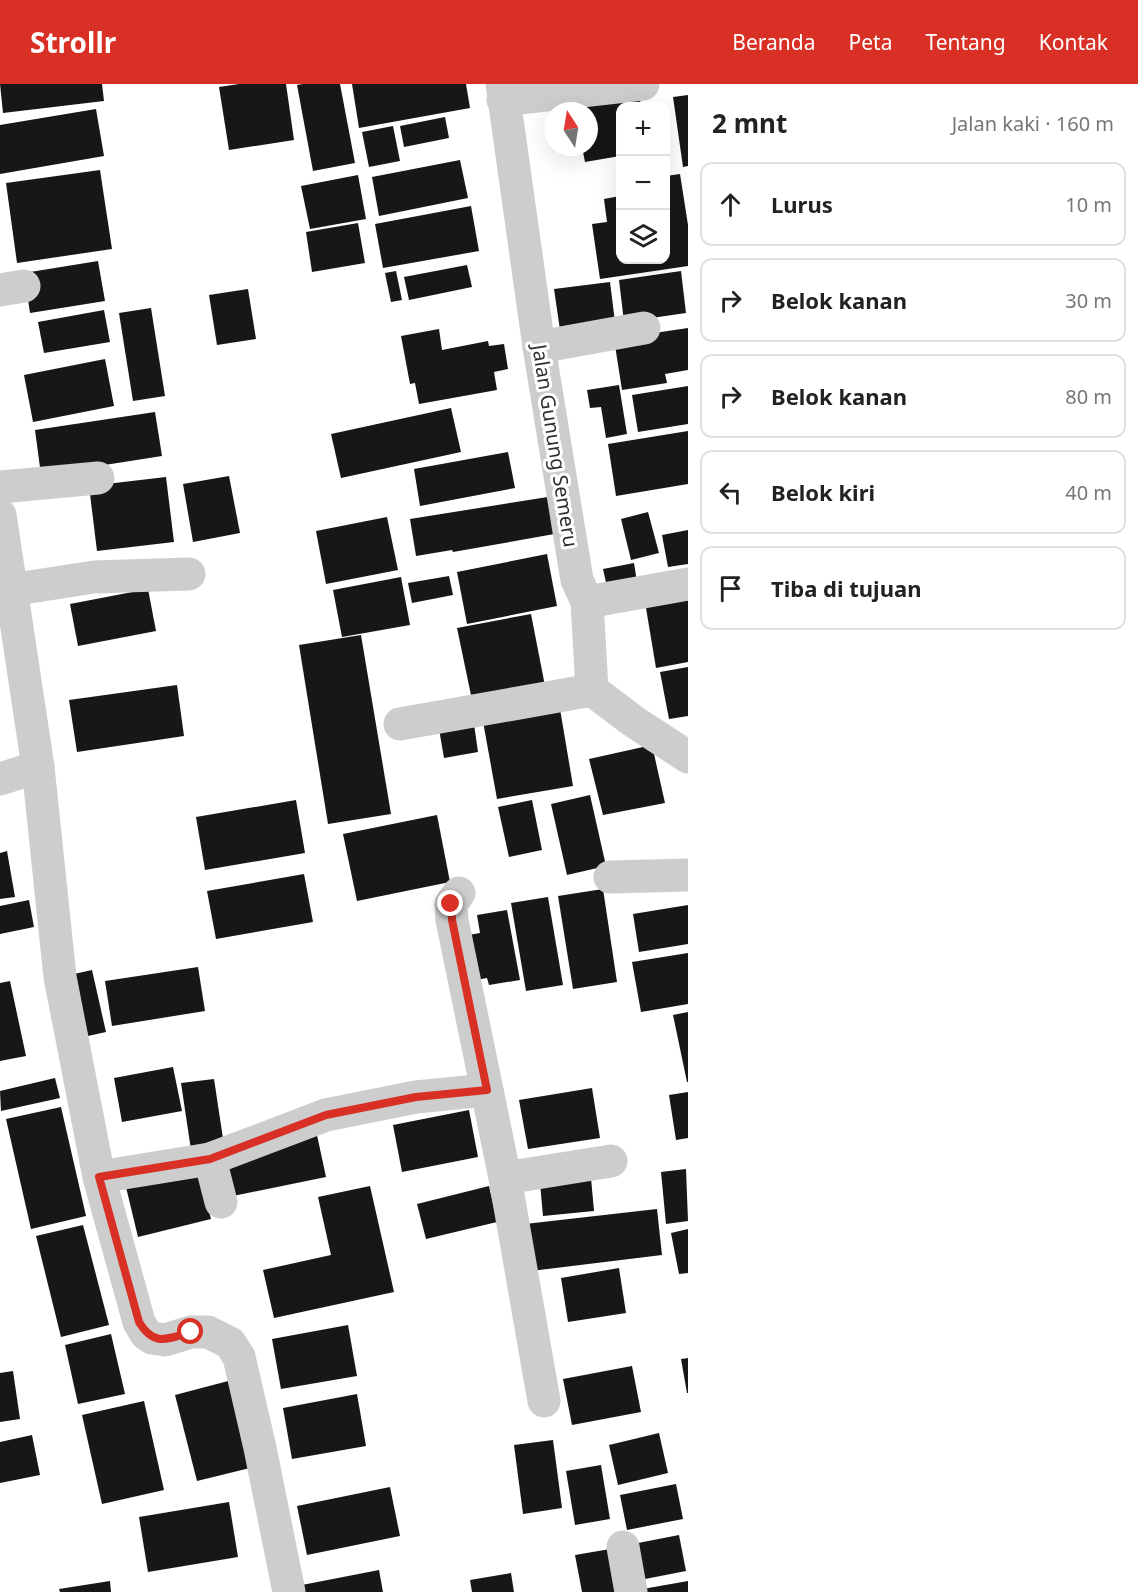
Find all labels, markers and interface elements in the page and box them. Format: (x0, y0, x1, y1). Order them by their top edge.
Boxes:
text: Strollr (30, 23, 116, 61)
text: Beranda (732, 28, 816, 56)
text: Peta (849, 28, 892, 56)
text: Tentang (925, 28, 1006, 56)
text: Kontak (1039, 28, 1108, 56)
north arrow (544, 102, 598, 156)
map controls (616, 102, 670, 264)
button: + (616, 102, 670, 156)
text: 2 mnt (712, 105, 787, 141)
text: Jalan kaki · 160 m (952, 110, 1114, 137)
button: − (616, 156, 670, 210)
icon: ahead (714, 188, 747, 221)
text: Lurus (771, 189, 833, 219)
text: 10 m (1065, 191, 1112, 218)
button: layers (616, 210, 670, 264)
icon: right (714, 284, 747, 317)
text: Belok kanan (771, 285, 907, 315)
text: 30 m (1065, 287, 1112, 314)
street label: Jalan Gunung Semeru (526, 341, 585, 549)
icon: right (714, 380, 747, 413)
text: Belok kanan (771, 381, 907, 411)
text: 80 m (1065, 383, 1112, 410)
icon: left (714, 476, 747, 509)
text: Belok kiri (771, 477, 875, 507)
text: 40 m (1065, 479, 1112, 506)
icon: arrive (714, 572, 747, 605)
text: Tiba di tujuan (771, 573, 921, 603)
route end (437, 890, 463, 916)
route start (177, 1318, 203, 1344)

